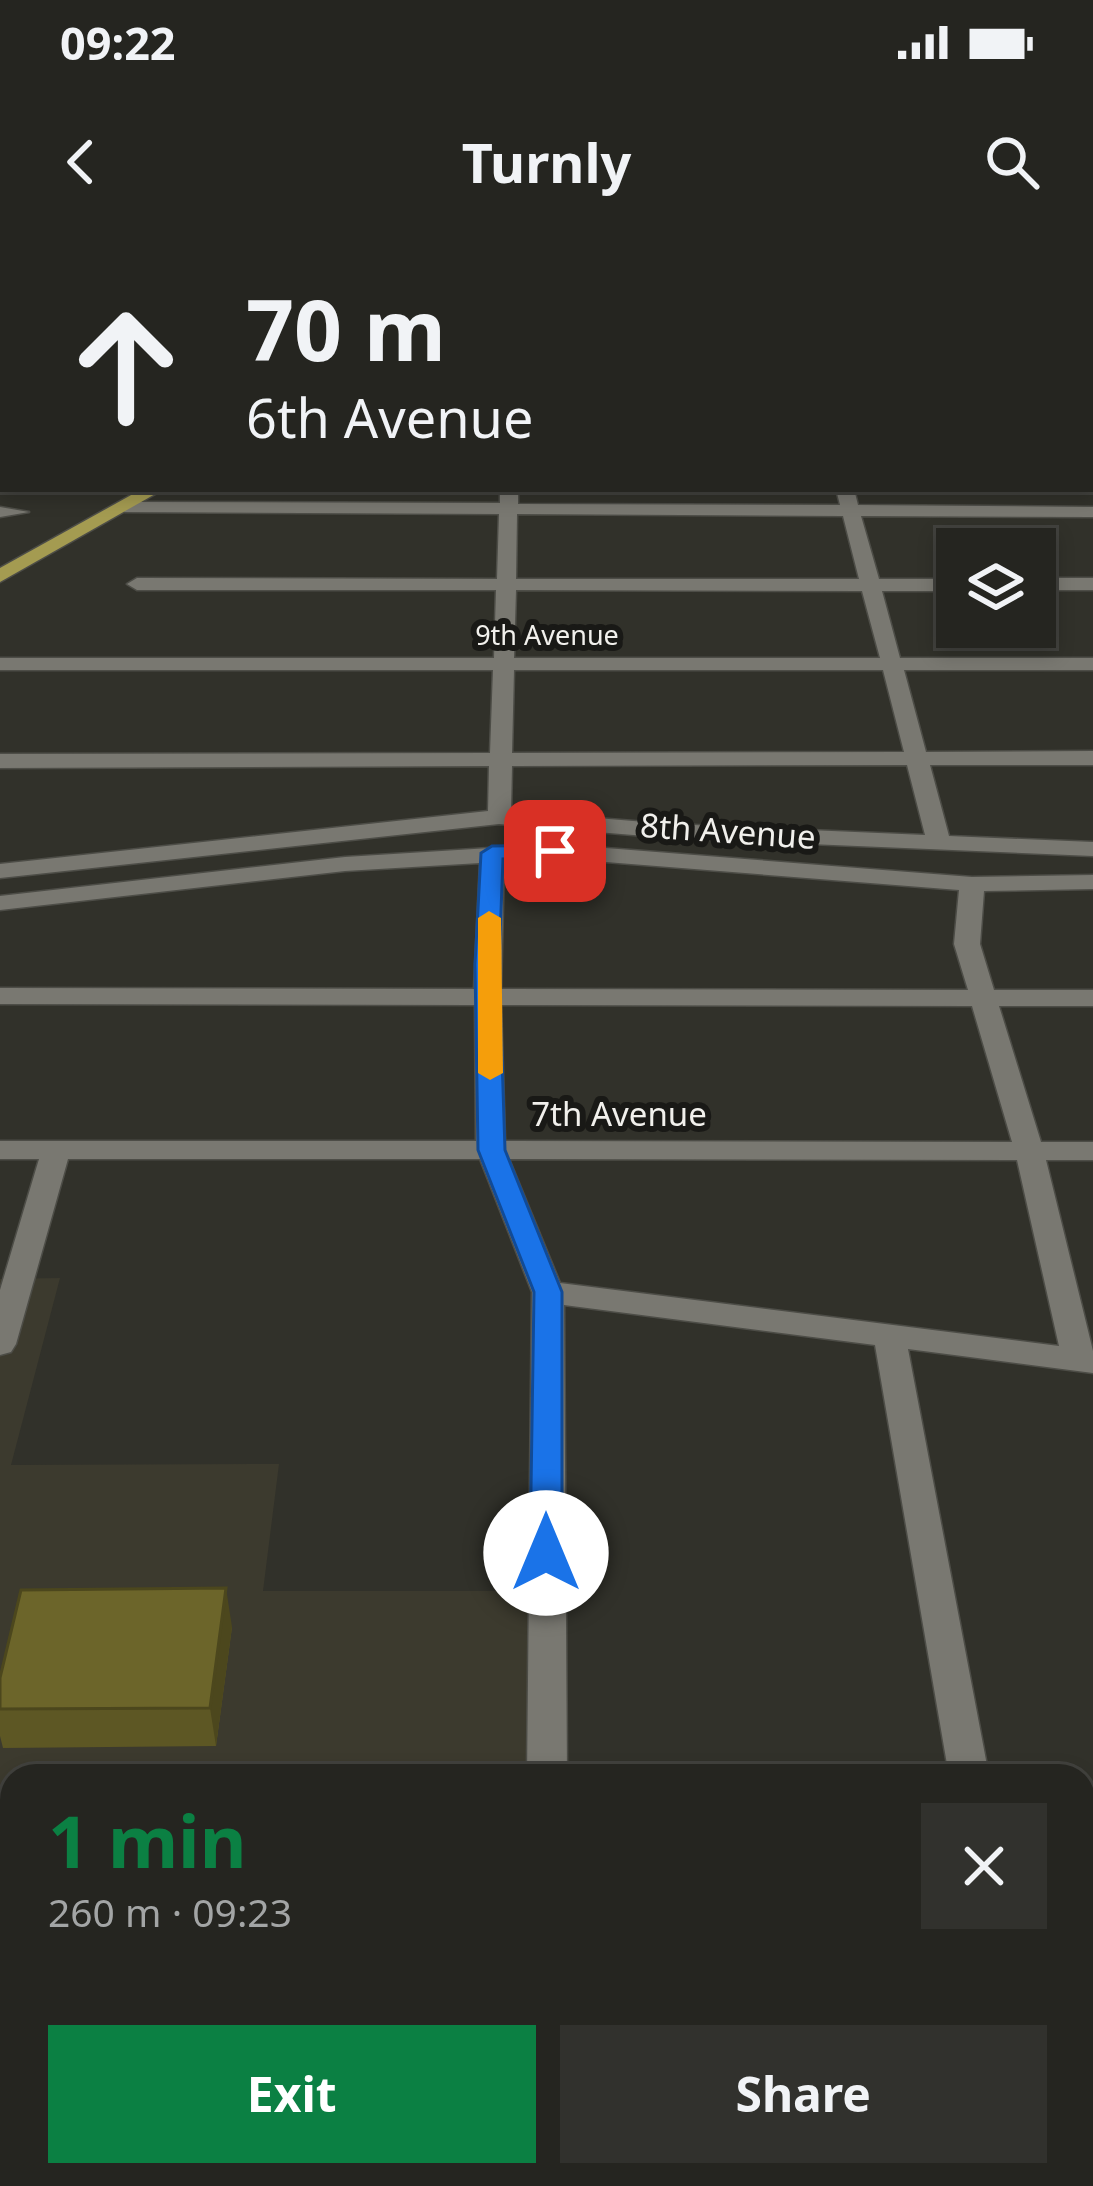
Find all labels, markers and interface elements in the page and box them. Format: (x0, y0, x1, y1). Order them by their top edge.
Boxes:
text: 09:22 (60, 12, 176, 73)
text: Turnly (462, 125, 631, 199)
icon: back (48, 129, 114, 195)
icon: search (979, 129, 1045, 195)
text: 70 m (246, 271, 446, 386)
icon: ahead (48, 288, 204, 444)
text: 6th Avenue (246, 380, 533, 454)
map controls (936, 528, 1056, 648)
button: layers (936, 528, 1056, 648)
street label: 9th Avenue (475, 616, 619, 653)
pin (504, 800, 606, 902)
street label: 8th Avenue (639, 802, 817, 859)
icon: arrive (522, 818, 588, 884)
street label: 7th Avenue (531, 1091, 707, 1136)
position arrow (483, 1490, 609, 1616)
text: 1 min (48, 1791, 246, 1889)
button: close (921, 1803, 1047, 1929)
text: 260 m · 09:23 (48, 1885, 292, 1938)
button: Exit (48, 2025, 536, 2163)
button: Share (560, 2025, 1047, 2163)

